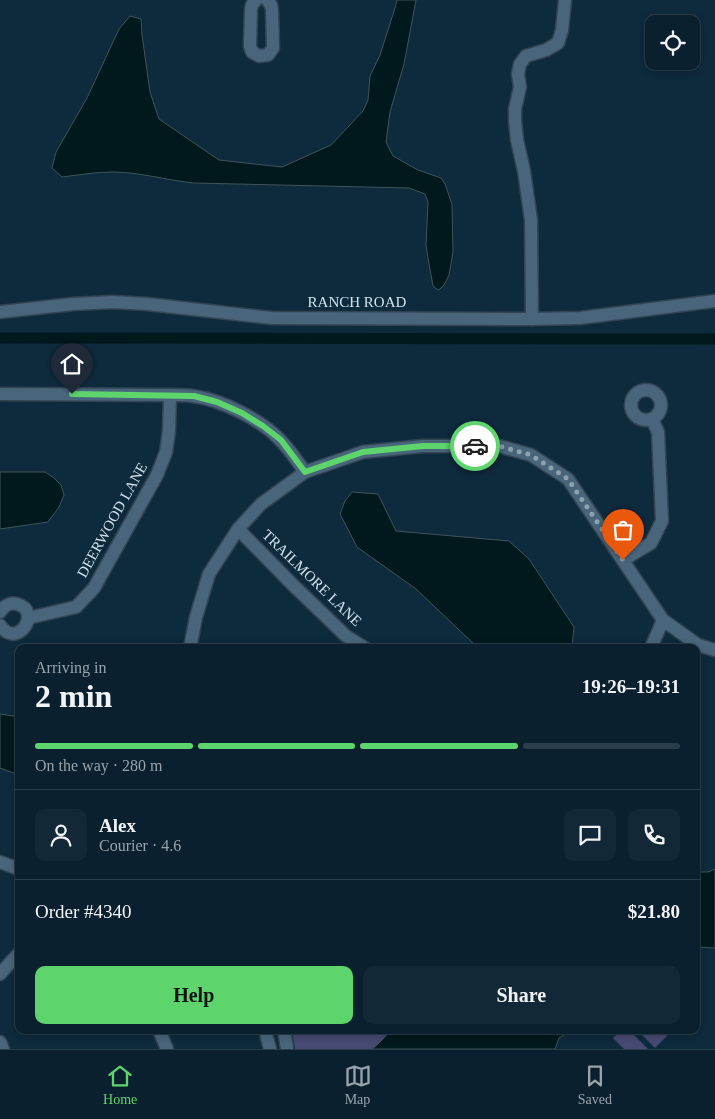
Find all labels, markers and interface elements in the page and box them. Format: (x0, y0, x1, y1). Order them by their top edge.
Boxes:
map controls (645, 15, 700, 70)
button: locate (645, 15, 700, 70)
street label: RANCH ROAD (308, 294, 407, 310)
pin (51, 343, 93, 394)
icon: home (58, 350, 86, 378)
courier (450, 421, 500, 471)
icon: car (461, 432, 489, 460)
street label: DEERWOOD LANE (74, 460, 150, 580)
pin (602, 509, 644, 560)
icon: bag (609, 516, 637, 544)
street label: TRAILMORE LANE (259, 527, 365, 629)
text: Arriving in (35, 659, 107, 676)
text: 19:26–19:31 (582, 676, 680, 697)
text: 2 min (35, 678, 112, 714)
text: On the way · 280 m (35, 757, 163, 774)
button: person (35, 809, 87, 861)
button: chat (564, 809, 616, 861)
button: phone (628, 809, 680, 861)
text: Alex (99, 815, 136, 836)
text: Courier · 4.6 (99, 837, 181, 854)
text: Order #4340 (35, 901, 132, 922)
text: $21.80 (628, 901, 680, 922)
button: Help (35, 966, 353, 1024)
button: Share (363, 966, 680, 1024)
tab: Home (103, 1062, 137, 1108)
tab: Map (344, 1062, 372, 1108)
tab: Saved (578, 1062, 612, 1108)

